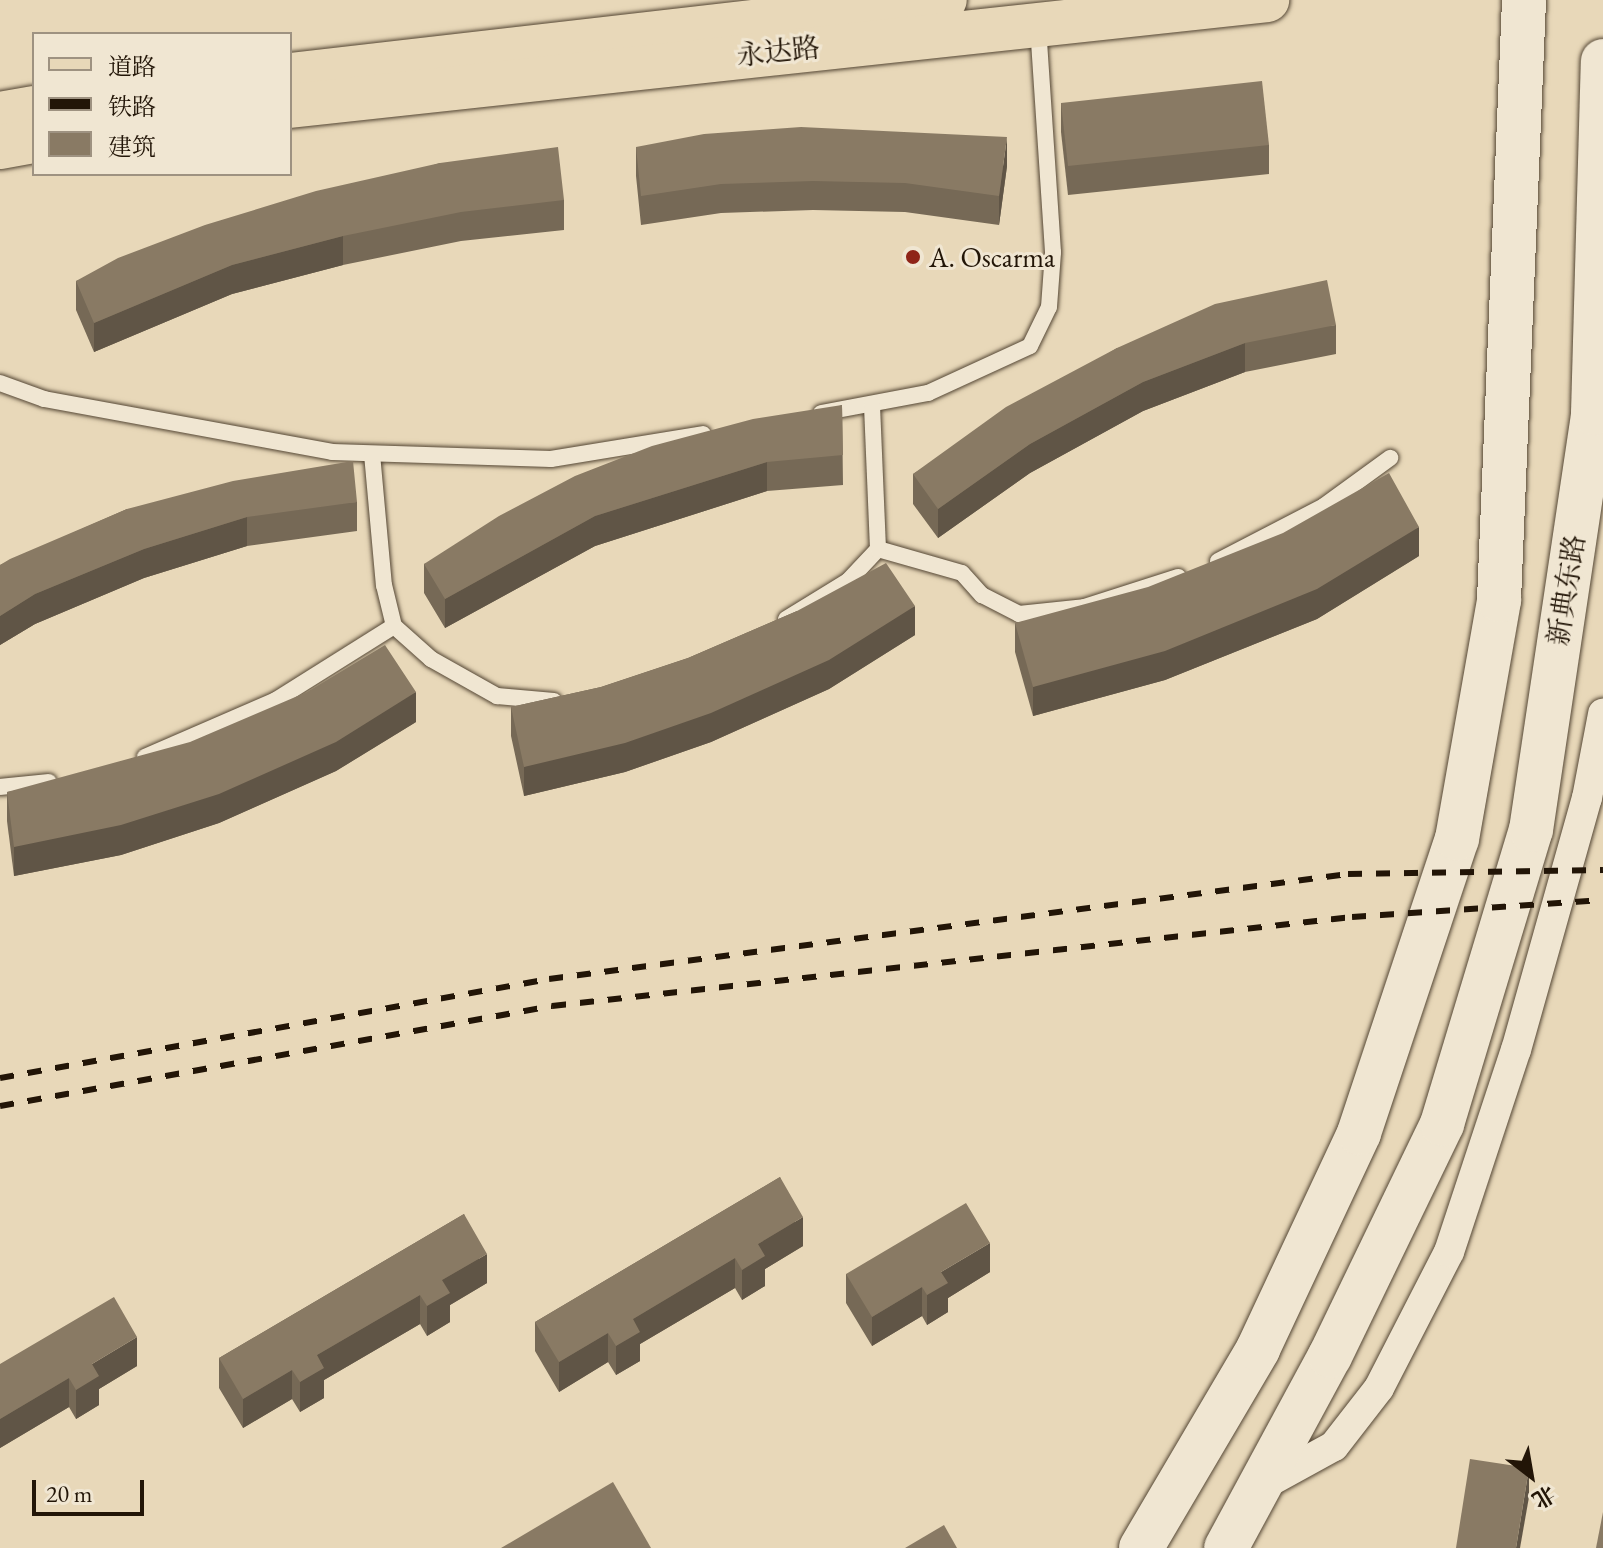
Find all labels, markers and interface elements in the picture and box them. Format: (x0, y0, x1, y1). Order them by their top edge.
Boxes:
street label: 永达路 (734, 30, 822, 72)
legend (32, 32, 292, 176)
text: 道路 (108, 51, 156, 82)
text: 铁路 (108, 91, 156, 122)
text: 建筑 (108, 131, 156, 162)
place label: A. Oscarma (929, 240, 1055, 274)
marker: A. Oscarma (904, 248, 922, 266)
street label: 新典东路 (1541, 532, 1591, 648)
north arrow (1491, 1436, 1571, 1516)
scale bar (36, 1464, 148, 1514)
text: 20 m (46, 1478, 93, 1509)
text: 北 (1527, 1479, 1561, 1515)

